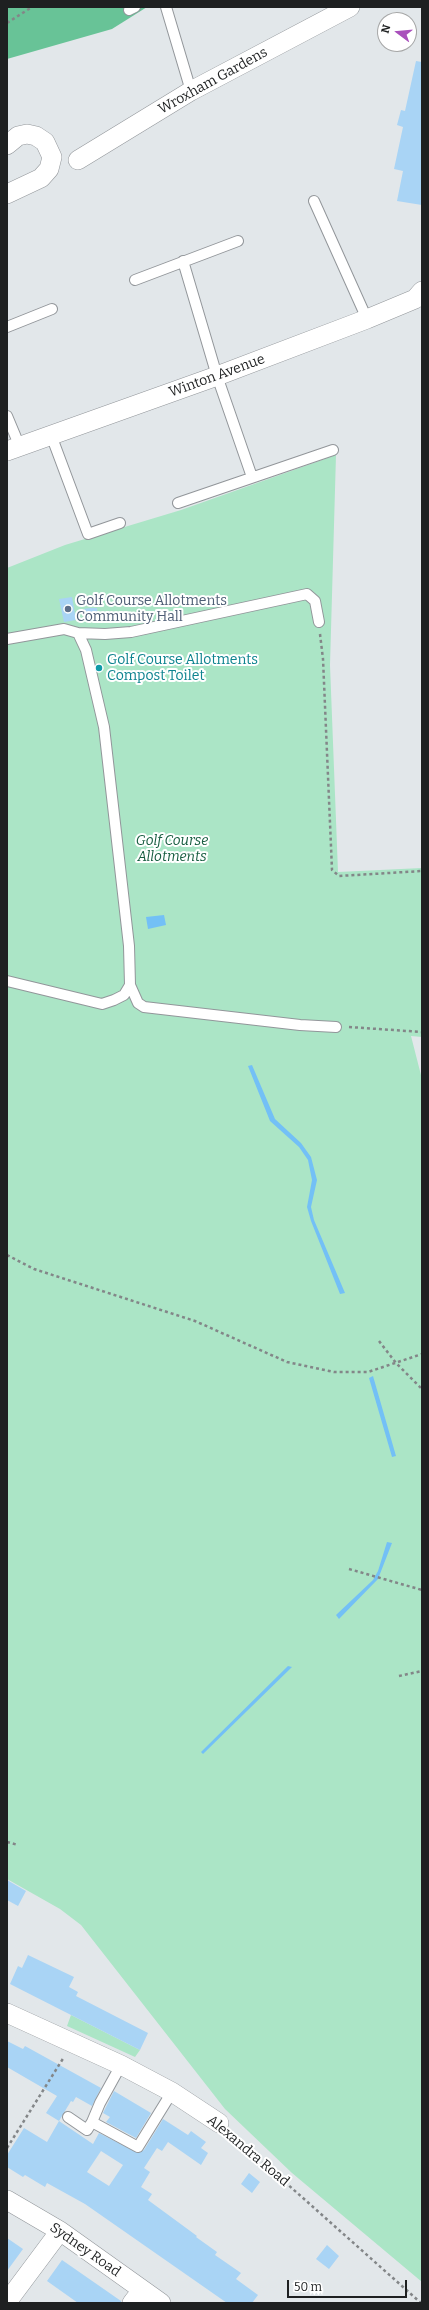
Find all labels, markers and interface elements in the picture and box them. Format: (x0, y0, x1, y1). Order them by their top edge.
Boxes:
north arrow (377, 12, 417, 52)
text: N (379, 23, 393, 35)
street label: Wroxham Gardens (155, 44, 271, 118)
street label: Winton Avenue (167, 351, 267, 401)
place label: Golf Course Allotments Community Hall (76, 593, 227, 626)
marker: Golf Course Allotments Community Hall (63, 604, 73, 614)
place label: Golf Course Allotments Compost Toilet (107, 652, 258, 684)
marker: Golf Course Allotments Compost Toilet (94, 663, 104, 673)
park label: Golf Course Allotments (136, 833, 208, 866)
street label: Alexandra Road (203, 2112, 293, 2190)
street label: Sydney Road (46, 2219, 124, 2281)
scale bar (289, 2272, 409, 2298)
text: 50 m (294, 2280, 322, 2294)

